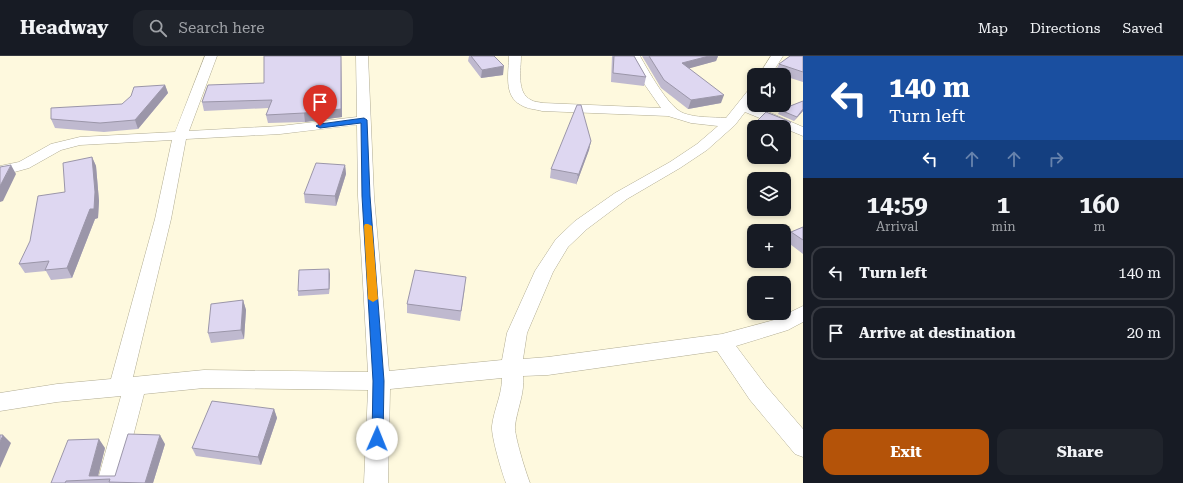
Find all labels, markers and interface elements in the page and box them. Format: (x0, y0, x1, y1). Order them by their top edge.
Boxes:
search box (133, 10, 413, 46)
text: Headway (20, 16, 109, 39)
icon: search (147, 17, 169, 39)
text: Search here (179, 19, 264, 37)
text: Map (978, 20, 1008, 36)
text: Directions (1030, 20, 1100, 36)
text: Saved (1122, 20, 1163, 36)
map controls (747, 68, 791, 320)
button: sound (747, 68, 791, 112)
text: 140 m (889, 71, 970, 104)
icon: left (823, 72, 875, 124)
pin (303, 85, 337, 126)
icon: arrive (309, 91, 331, 113)
text: Turn left (889, 105, 965, 126)
button: search (747, 120, 791, 164)
icon: left (919, 148, 941, 170)
icon: ahead (961, 148, 983, 170)
icon: ahead (1003, 148, 1025, 170)
icon: right (1045, 148, 1067, 170)
button: layers (747, 172, 791, 216)
text: 14:59 (867, 191, 928, 219)
text: 1 (997, 191, 1010, 219)
text: 160 (1079, 191, 1120, 219)
text: Arrival (876, 219, 918, 234)
text: min (991, 219, 1016, 234)
text: m (1093, 219, 1105, 234)
button: + (747, 224, 791, 268)
icon: left (825, 262, 847, 284)
text: Turn left (859, 264, 927, 282)
text: 140 m (1118, 264, 1161, 282)
button: − (747, 276, 791, 320)
icon: arrive (825, 322, 847, 344)
text: Arrive at destination (859, 324, 1015, 342)
text: 20 m (1127, 324, 1161, 342)
position arrow (356, 418, 398, 460)
button: Exit (823, 429, 989, 475)
button: Share (997, 429, 1163, 475)

